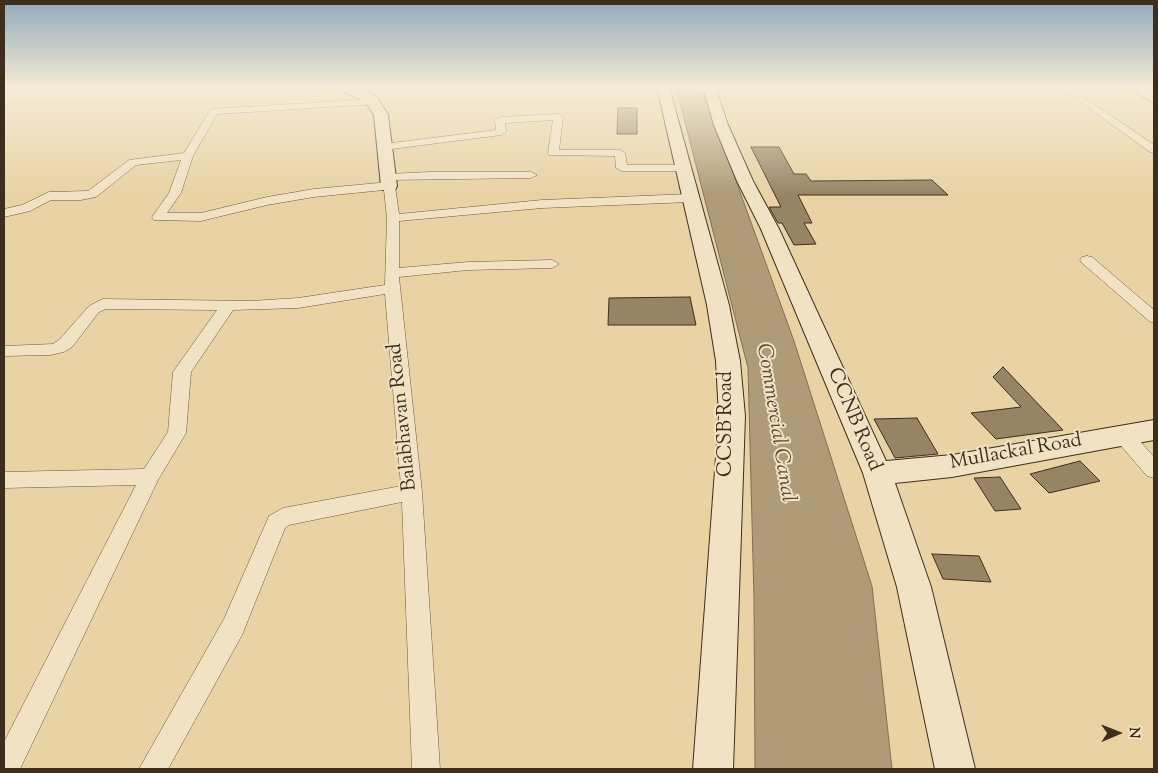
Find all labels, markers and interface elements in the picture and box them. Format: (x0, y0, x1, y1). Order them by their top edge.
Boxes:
street label: Balabhavan Road (384, 342, 424, 492)
water label: Commercial Canal (749, 342, 799, 504)
street label: CCNB Road (820, 365, 886, 475)
street label: CCSB Road (716, 371, 740, 477)
street label: Mullackal Road (948, 430, 1084, 476)
north arrow (1093, 708, 1143, 758)
text: N (1123, 727, 1143, 739)

